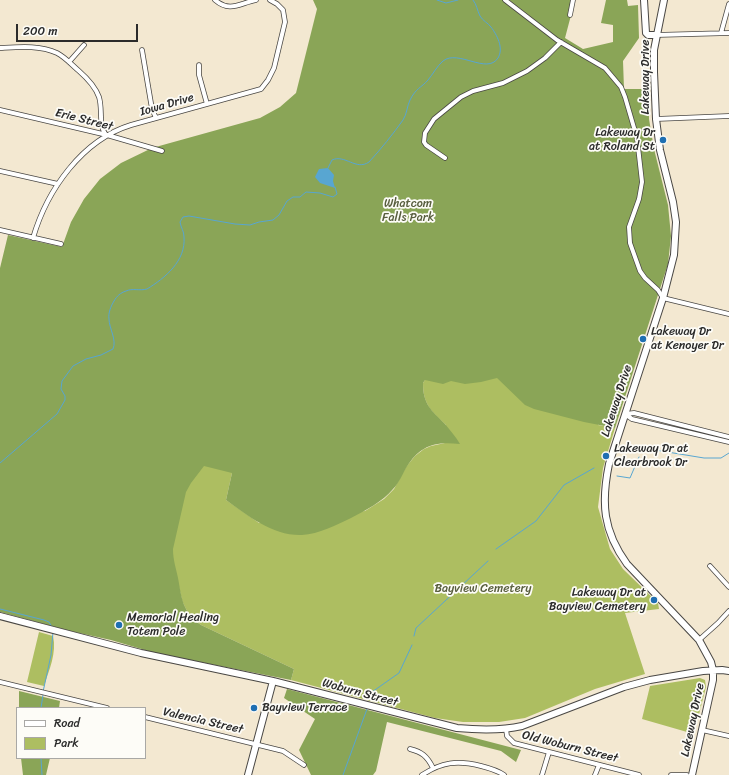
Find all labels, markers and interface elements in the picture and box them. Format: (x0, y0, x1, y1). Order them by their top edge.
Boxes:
scale bar (18, 16, 140, 42)
text: 200 m (23, 20, 57, 42)
street label: Lakeway Drive (639, 40, 653, 114)
street label: Iowa Drive (138, 90, 196, 120)
street label: Erie Street (54, 106, 114, 134)
place label: Lakeway Dr at Roland St (589, 126, 655, 154)
marker: Lakeway Dr at Roland St (658, 135, 668, 145)
park label: Whatcom Falls Park (382, 197, 434, 225)
place label: Lakeway Dr at Kenoyer Dr (651, 325, 724, 353)
marker: Lakeway Dr at Kenoyer Dr (638, 334, 648, 344)
street label: Lakeway Drive (599, 363, 635, 439)
place label: Lakeway Dr at Clearbrook Dr (614, 442, 688, 470)
marker: Lakeway Dr at Clearbrook Dr (601, 451, 611, 461)
park label: Bayview Cemetery (434, 582, 532, 596)
place label: Lakeway Dr at Bayview Cemetery (549, 586, 646, 614)
marker: Lakeway Dr at Bayview Cemetery (649, 595, 659, 605)
place label: Memorial Healing Totem Pole (127, 611, 219, 639)
marker: Memorial Healing Totem Pole (114, 620, 124, 630)
street label: Woburn Street (321, 676, 399, 710)
street label: Lakeway Drive (678, 682, 708, 758)
place label: Bayview Terrace (262, 701, 347, 715)
marker: Bayview Terrace (249, 703, 259, 713)
street label: Valencia Street (162, 705, 244, 737)
legend (16, 707, 146, 759)
text: Road (54, 712, 80, 734)
street label: Old Woburn Street (521, 728, 619, 766)
text: Park (54, 732, 79, 754)

